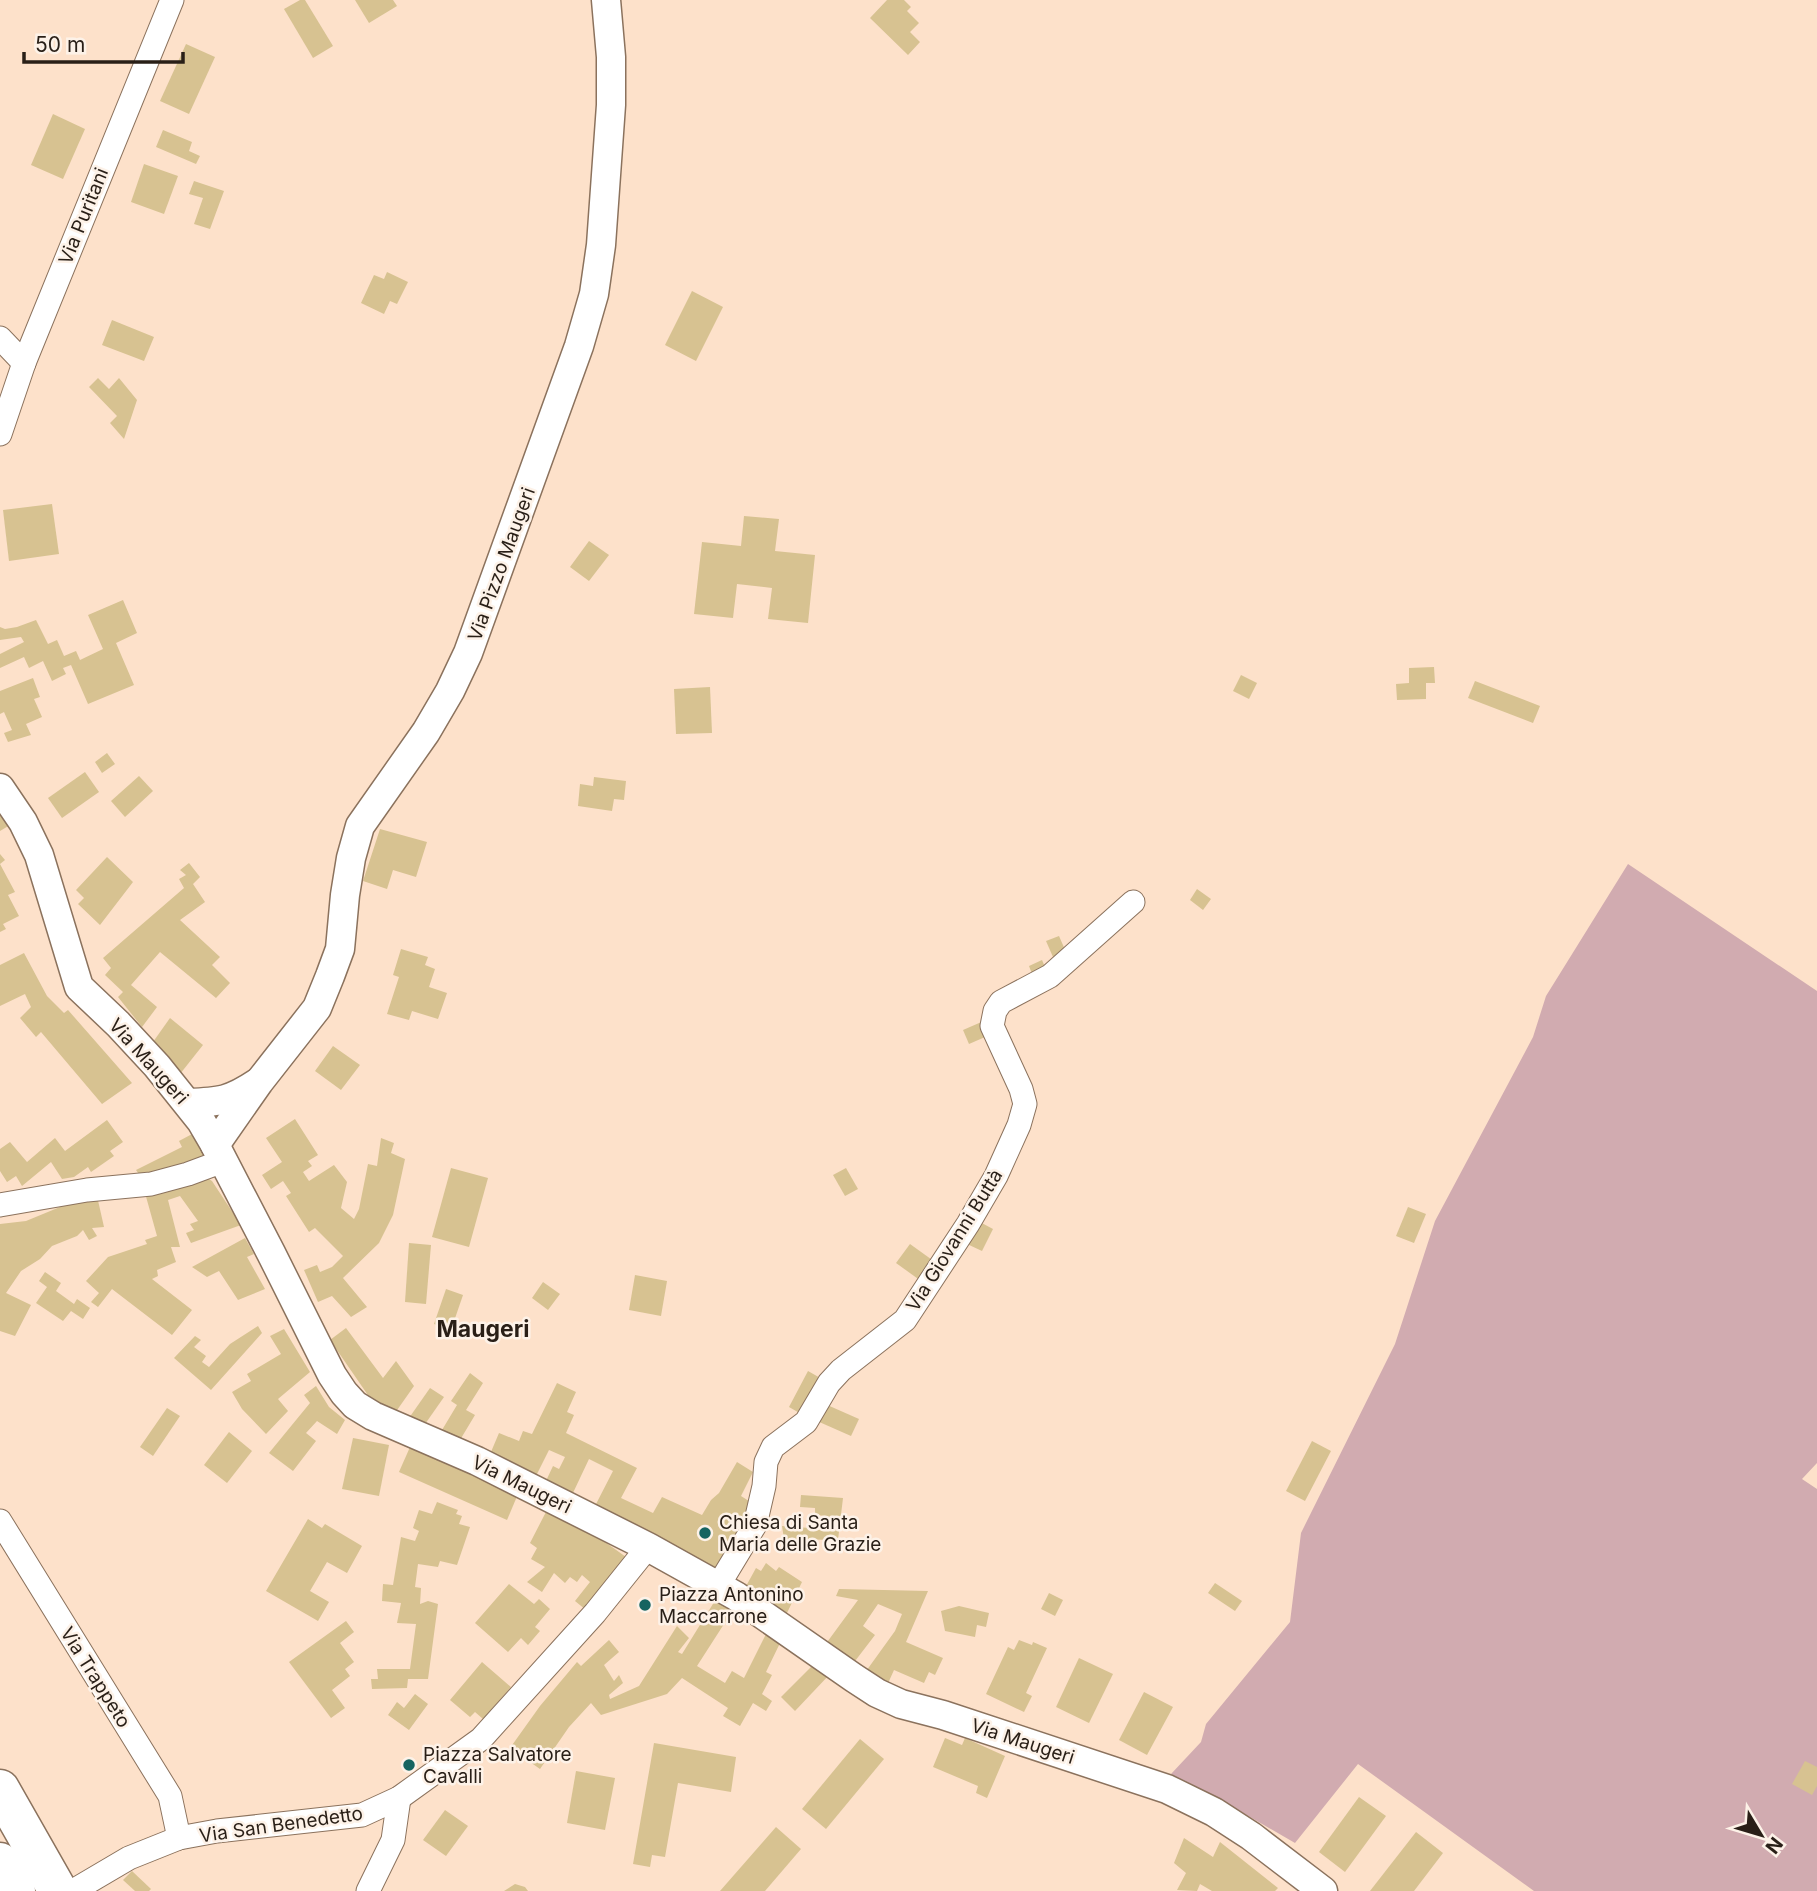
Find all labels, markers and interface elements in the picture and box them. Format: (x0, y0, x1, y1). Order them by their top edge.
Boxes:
scale bar (24, 21, 184, 65)
text: 50 m (35, 32, 85, 57)
street label: Via Puritani (54, 165, 113, 268)
street label: Via Pizzo Maugeri (463, 484, 540, 644)
street label: Via Maugeri (104, 1014, 193, 1109)
street label: Via Giovanni Buttà (901, 1165, 1008, 1316)
district label: Maugeri (436, 1315, 530, 1343)
street label: Via Maugeri (468, 1451, 575, 1518)
place label: Chiesa di Santa Maria delle Grazie (719, 1511, 881, 1556)
marker: Chiesa di Santa Maria delle Grazie (697, 1525, 713, 1541)
place label: Piazza Antonino Maccarrone (659, 1583, 804, 1628)
marker: Piazza Antonino Maccarrone (637, 1597, 653, 1613)
street label: Via Trappeto (55, 1623, 136, 1732)
street label: Via Maugeri (968, 1714, 1078, 1769)
place label: Piazza Salvatore Cavalli (423, 1743, 572, 1788)
marker: Piazza Salvatore Cavalli (401, 1757, 417, 1773)
north arrow (1726, 1800, 1796, 1870)
street label: Via San Benedetto (198, 1802, 364, 1847)
text: N (1760, 1832, 1788, 1858)

